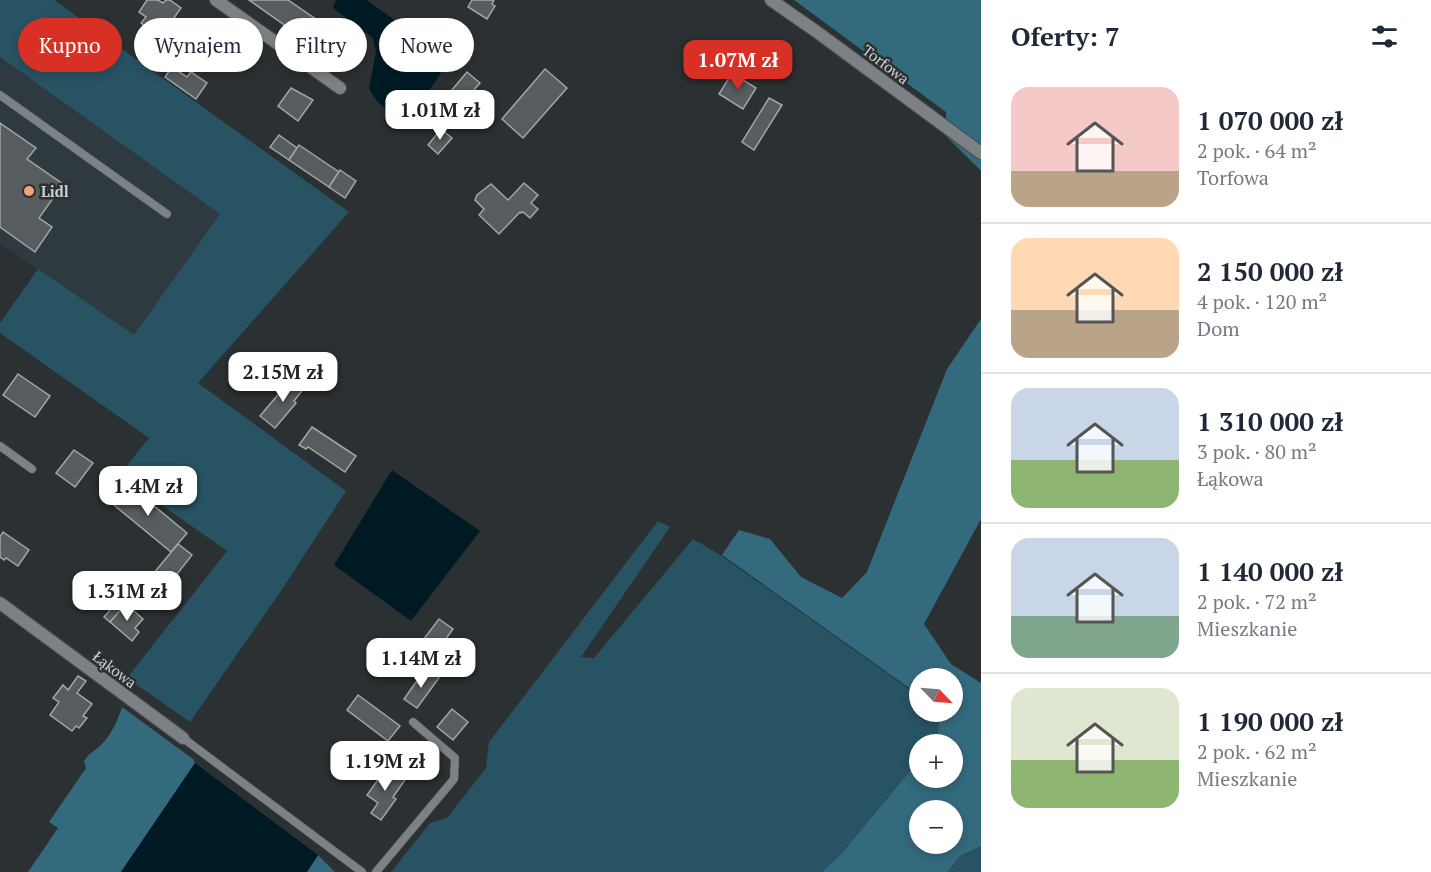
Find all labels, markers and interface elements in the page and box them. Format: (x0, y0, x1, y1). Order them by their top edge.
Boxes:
chip: Kupno (18, 18, 122, 72)
chip: Wynajem (134, 18, 263, 72)
chip: Filtry (275, 18, 367, 72)
chip: Nowe (379, 18, 474, 72)
text: Oferty: 7 (1011, 19, 1120, 53)
icon: filters (1368, 20, 1401, 53)
pin: 1.07M zł (676, 40, 800, 91)
street label: Torfowa (858, 40, 914, 88)
text: 1.07M zł (697, 46, 779, 73)
pin: 1.01M zł (378, 90, 502, 141)
text: 1.01M zł (399, 96, 481, 123)
text: 1 070 000 zł (1197, 103, 1343, 137)
icon: home (1059, 111, 1131, 183)
text: 2 pok. · 64 m² (1197, 137, 1317, 164)
text: Torfowa (1197, 164, 1269, 191)
place label: Lidl (41, 181, 69, 201)
marker: Lidl (22, 184, 36, 198)
text: 2 150 000 zł (1197, 254, 1343, 288)
icon: home (1059, 262, 1131, 334)
text: 4 pok. · 120 m² (1197, 288, 1327, 315)
text: Dom (1197, 315, 1239, 342)
pin: 2.15M zł (221, 352, 345, 403)
text: 2.15M zł (242, 358, 324, 385)
text: 1 310 000 zł (1197, 404, 1343, 438)
icon: home (1059, 412, 1131, 484)
text: 3 pok. · 80 m² (1197, 438, 1317, 465)
text: Łąkowa (1197, 465, 1264, 492)
pin: 1.4M zł (93, 466, 203, 517)
text: 1.4M zł (113, 472, 183, 499)
text: 1 140 000 zł (1197, 554, 1343, 588)
icon: home (1059, 562, 1131, 634)
pin: 1.31M zł (65, 571, 189, 622)
text: 1.31M zł (86, 577, 168, 604)
text: 2 pok. · 72 m² (1197, 588, 1317, 615)
text: Mieszkanie (1197, 615, 1297, 642)
pin: 1.14M zł (359, 638, 483, 689)
text: 1.14M zł (380, 644, 462, 671)
street label: Łąkowa (89, 646, 141, 692)
north arrow (909, 668, 963, 722)
map controls (909, 668, 963, 854)
text: 1 190 000 zł (1197, 704, 1343, 738)
icon: home (1059, 712, 1131, 784)
button: + (909, 734, 963, 788)
text: 2 pok. · 62 m² (1197, 738, 1317, 765)
pin: 1.19M zł (323, 741, 447, 792)
text: 1.19M zł (344, 747, 426, 774)
text: Mieszkanie (1197, 765, 1297, 792)
button: − (909, 800, 963, 854)

